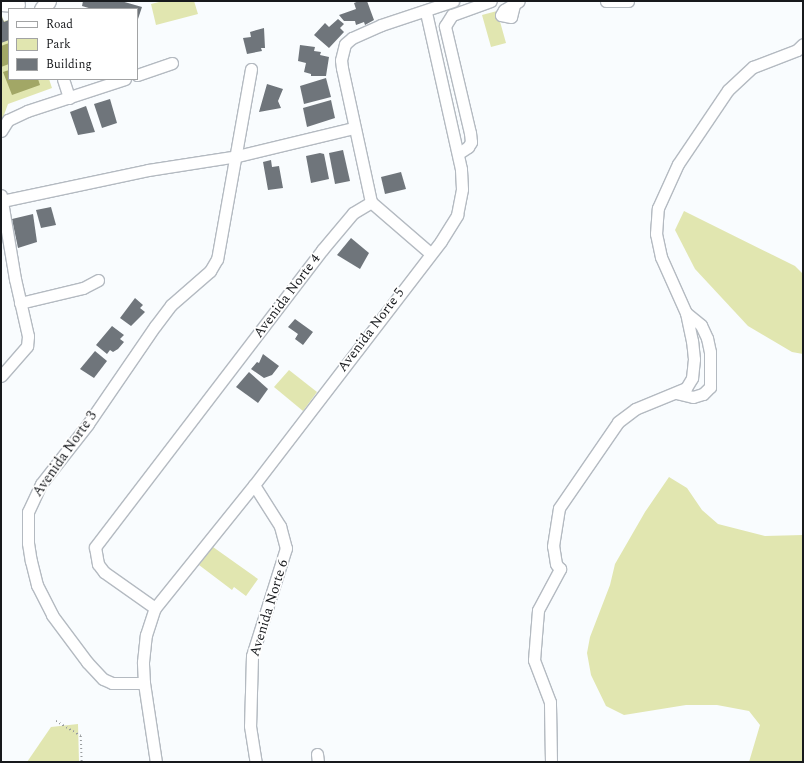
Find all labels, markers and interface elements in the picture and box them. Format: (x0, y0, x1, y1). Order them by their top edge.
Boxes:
legend (8, 8, 138, 80)
text: Road (46, 15, 73, 34)
text: Park (46, 35, 71, 54)
text: Building (46, 55, 92, 74)
street label: Avenida Norte 4 (250, 251, 324, 341)
street label: Avenida Norte 5 (334, 285, 408, 375)
street label: Avenida Norte 3 (29, 408, 101, 500)
street label: Avenida Norte 6 (246, 557, 292, 659)

